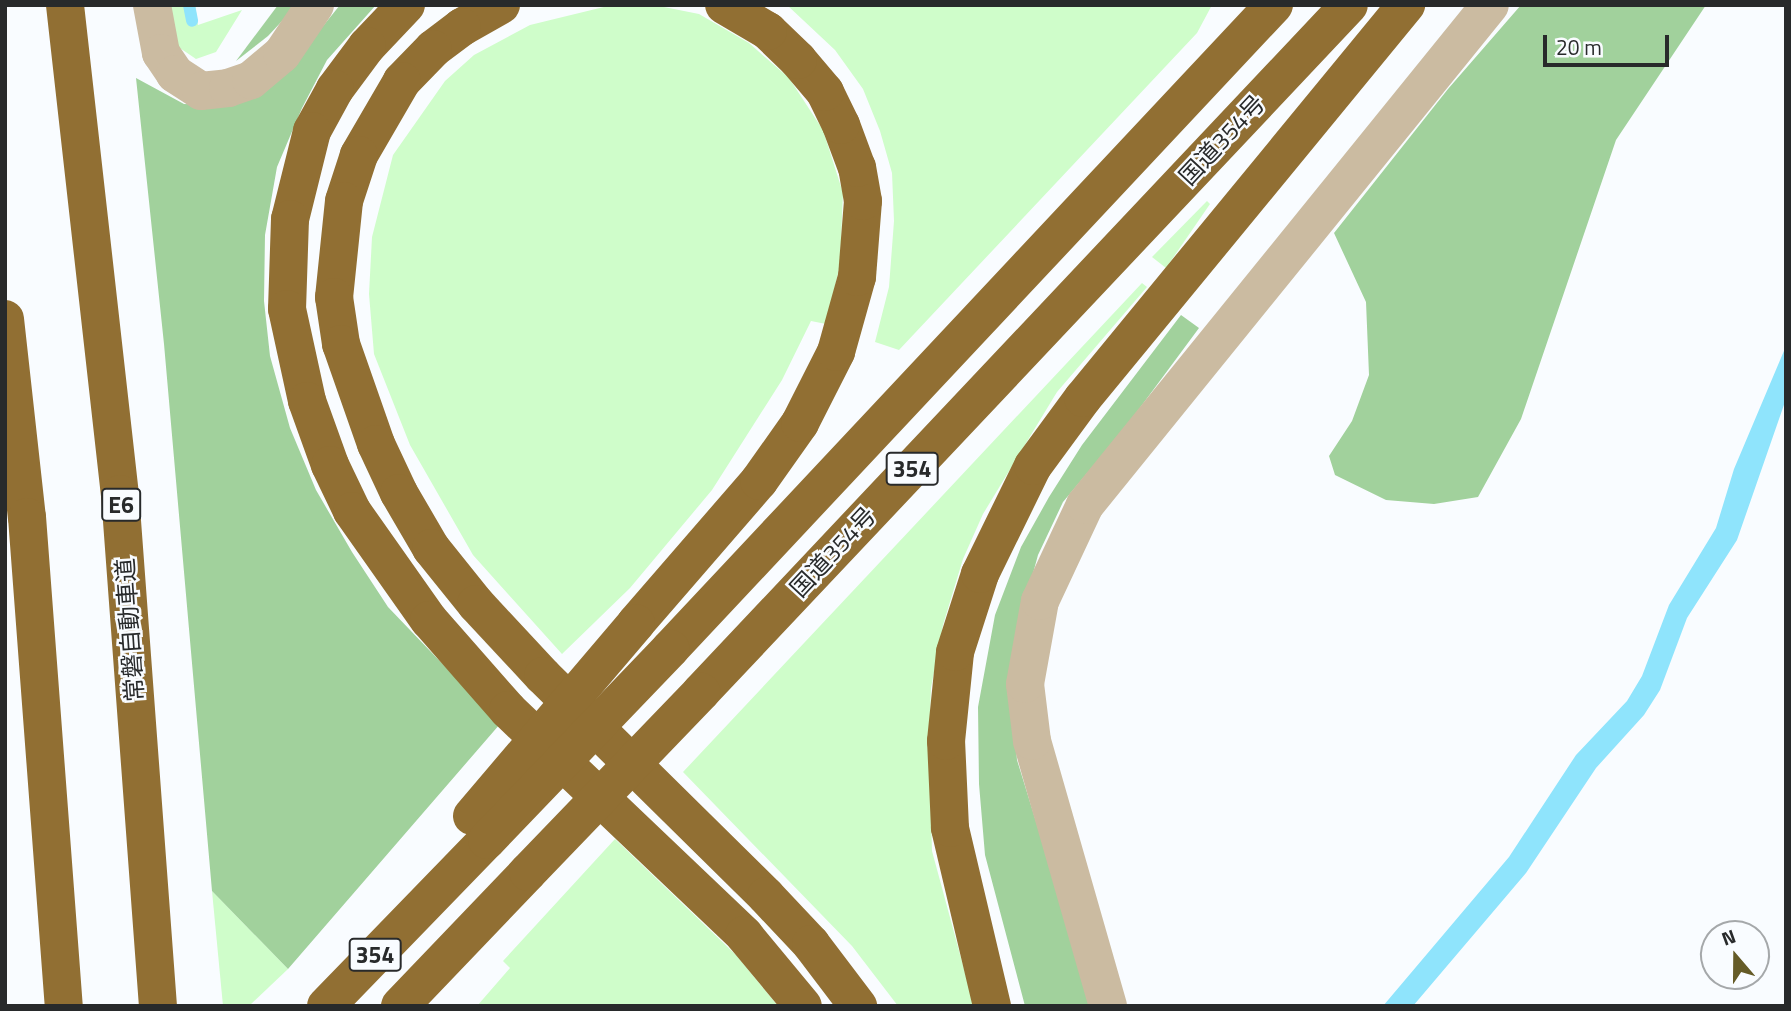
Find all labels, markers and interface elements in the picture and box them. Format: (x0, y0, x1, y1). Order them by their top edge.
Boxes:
scale bar (1546, 21, 1672, 65)
text: 20 m (1556, 31, 1602, 63)
street label: 国道354号 (1173, 89, 1271, 191)
road number: 354 (884, 449, 940, 489)
road number: E6 (100, 485, 142, 524)
street label: 国道354号 (784, 501, 882, 603)
street label: 常磐自動車道 (111, 557, 149, 703)
north arrow (1700, 920, 1770, 990)
text: N (1717, 921, 1739, 953)
road number: 354 (347, 936, 403, 974)

